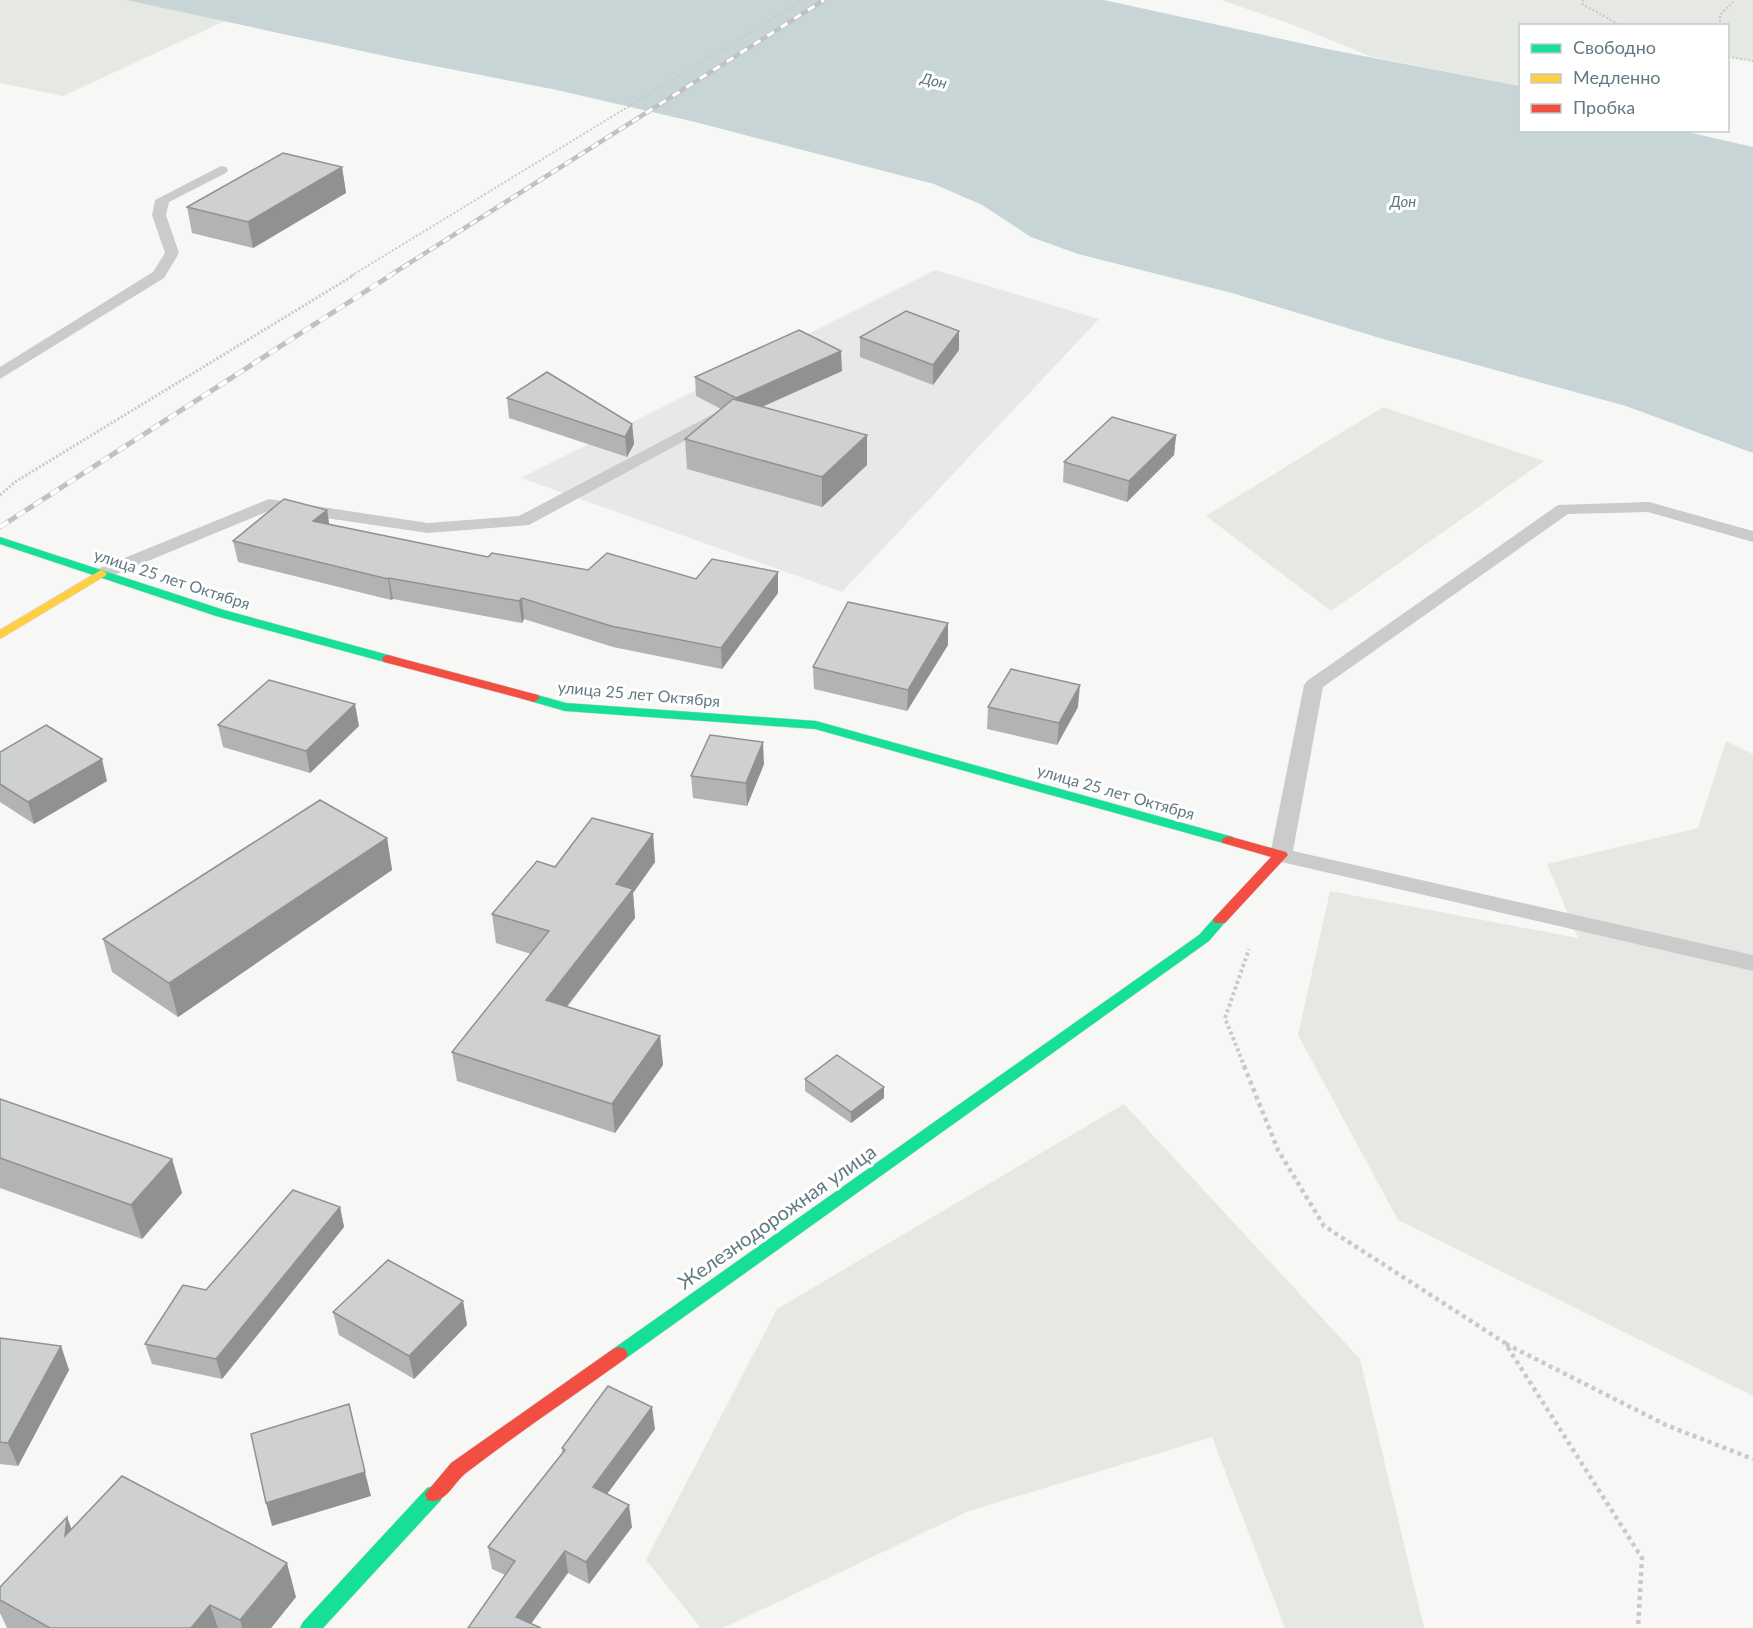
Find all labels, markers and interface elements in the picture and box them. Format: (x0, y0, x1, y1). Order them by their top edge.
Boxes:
legend (1519, 24, 1729, 132)
text: Свободно (1573, 36, 1656, 58)
text: Медленно (1573, 66, 1661, 88)
water label: Дон (918, 68, 949, 92)
text: Пробка (1573, 96, 1635, 118)
water label: Дон (1389, 192, 1416, 210)
street label: улица 25 лет Октября (92, 544, 253, 613)
street label: улица 25 лет Октября (557, 677, 721, 710)
street label: улица 25 лет Октября (1035, 760, 1197, 823)
street label: Железнодорожная улица (673, 1139, 880, 1294)

